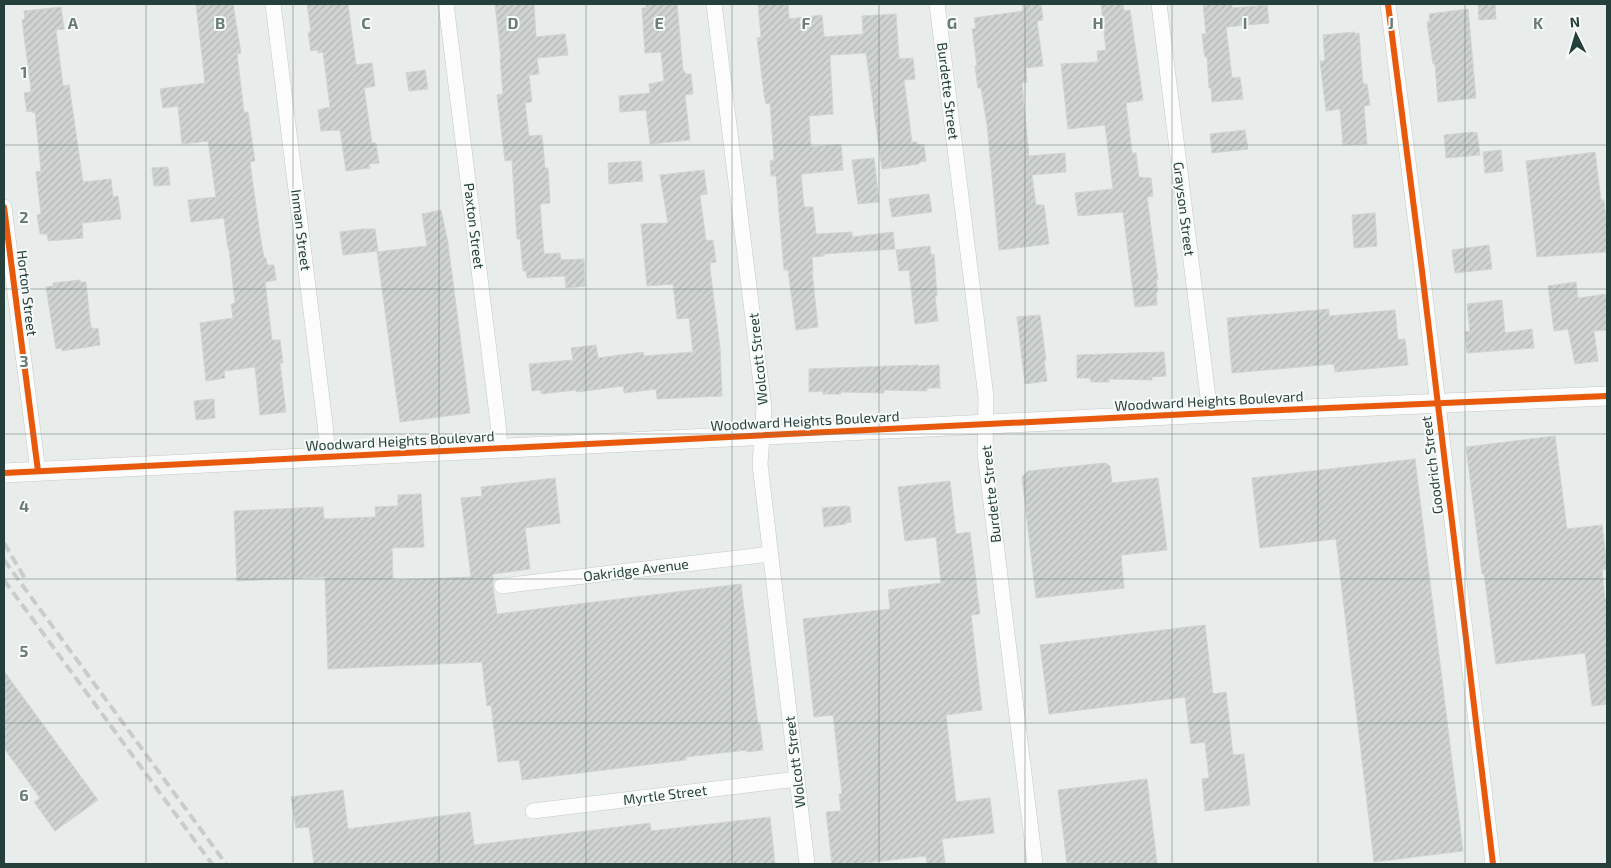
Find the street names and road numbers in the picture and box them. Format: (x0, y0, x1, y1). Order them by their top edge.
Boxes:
street label: Burdette Street (934, 41, 963, 141)
street label: Grayson Street (1170, 161, 1199, 257)
street label: Paxton Street (461, 182, 488, 270)
street label: Inman Street (288, 188, 315, 272)
street label: Horton Street (14, 249, 41, 337)
street label: Wolcott Street (744, 312, 771, 406)
street label: Woodward Heights Boulevard (1114, 387, 1304, 414)
street label: Woodward Heights Boulevard (710, 407, 900, 434)
street label: Goodrich Street (1417, 415, 1446, 515)
street label: Woodward Heights Boulevard (305, 427, 495, 454)
street label: Burdette Street (977, 444, 1004, 544)
street label: Oakridge Avenue (582, 555, 690, 584)
street label: Wolcott Street (780, 715, 809, 809)
street label: Myrtle Street (622, 781, 708, 808)

